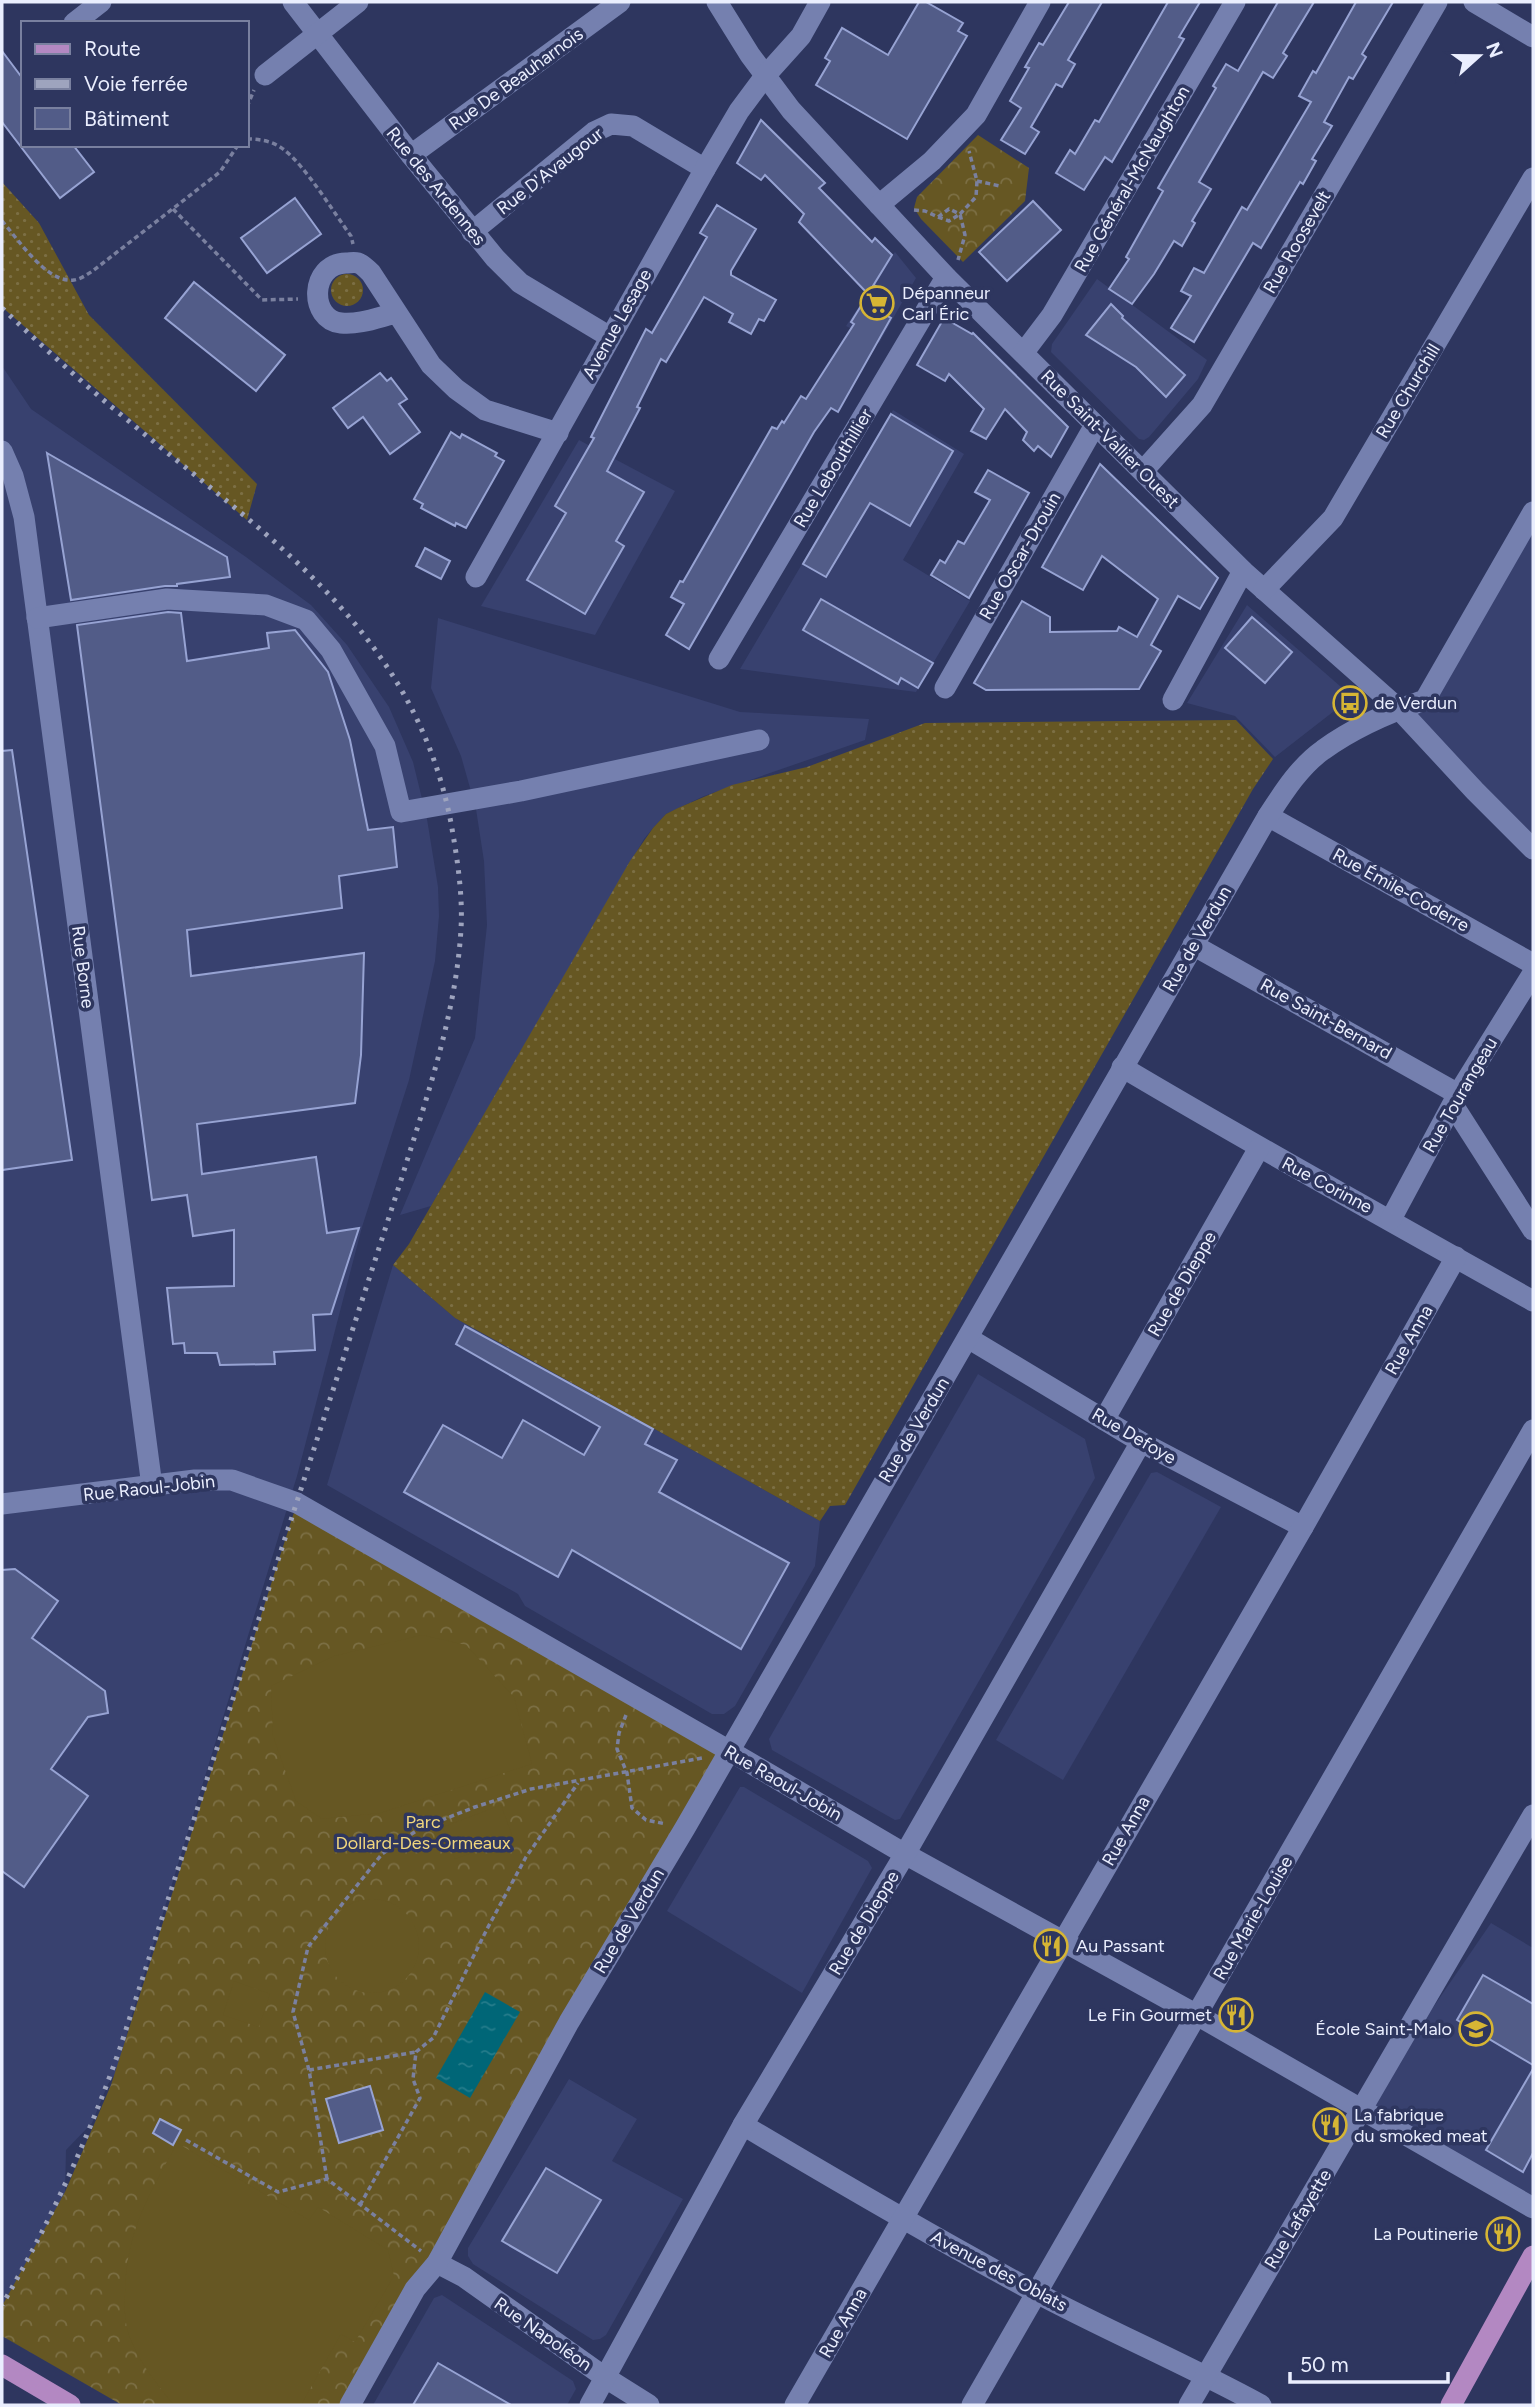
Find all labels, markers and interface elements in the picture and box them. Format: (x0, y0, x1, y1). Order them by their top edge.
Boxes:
legend (21, 21, 248, 147)
north arrow (1444, 21, 1514, 91)
street label: Rue De Beauharnois (445, 23, 587, 135)
text: Route (84, 36, 140, 61)
text: N (1481, 39, 1508, 61)
text: Voie ferrée (84, 71, 188, 96)
street label: Rue Général-McNaughton (1070, 82, 1194, 276)
text: Bâtiment (84, 106, 169, 131)
street label: Rue des Ardennes (382, 122, 490, 250)
street label: Rue D'Avaugour (492, 123, 608, 219)
street label: Rue Roosevelt (1259, 186, 1335, 297)
street label: Avenue Lesage (578, 265, 656, 383)
place label: Dépanneur Carl Éric (902, 282, 990, 325)
supermarket icon: Dépanneur Carl Éric (858, 284, 896, 322)
street label: Rue Churchill (1371, 340, 1445, 442)
street label: Rue Saint-Vallier Ouest (1036, 365, 1184, 513)
street label: Rue Lebouthillier (789, 405, 877, 531)
street label: Rue Oscar-Drouin (975, 488, 1065, 624)
bus stop icon: de Verdun (1331, 684, 1369, 722)
place label: de Verdun (1374, 692, 1457, 714)
street label: Rue Émile-Coderre (1329, 843, 1473, 937)
street label: Rue de Verdun (1158, 882, 1236, 996)
street label: Rue Borne (67, 924, 99, 1010)
street label: Rue Saint-Bernard (1256, 974, 1396, 1064)
street label: Rue Tourangeau (1418, 1033, 1502, 1157)
street label: Rue Corinne (1278, 1152, 1376, 1218)
street label: Rue de Dieppe (1143, 1227, 1221, 1341)
street label: Rue Anna (1380, 1301, 1438, 1379)
street label: Rue de Verdun (874, 1373, 954, 1487)
street label: Rue Defoye (1088, 1403, 1180, 1469)
street label: Rue Raoul-Jobin (82, 1470, 216, 1506)
street label: Rue Raoul-Jobin (720, 1740, 846, 1826)
street label: Rue Anna (1097, 1792, 1155, 1870)
park label: Parc Dollard-Des-Ormeaux (335, 1811, 511, 1854)
street label: Rue Marie-Louise (1209, 1852, 1298, 1984)
street label: Rue de Verdun (589, 1864, 669, 1978)
street label: Rue de Dieppe (824, 1867, 904, 1979)
restaurant icon: Au Passant (1032, 1927, 1070, 1965)
place label: Au Passant (1076, 1935, 1165, 1957)
restaurant icon: Le Fin Gourmet (1217, 1996, 1255, 2034)
place label: Le Fin Gourmet (1088, 2004, 1212, 2026)
school or university icon: École Saint-Malo (1457, 2010, 1495, 2048)
place label: École Saint-Malo (1315, 2018, 1452, 2040)
place label: La fabrique du smoked meat (1354, 2104, 1488, 2147)
restaurant icon: La fabrique du smoked meat (1311, 2106, 1349, 2144)
street label: Rue Lafayette (1260, 2165, 1336, 2273)
restaurant icon: La Poutinerie (1484, 2215, 1522, 2253)
place label: La Poutinerie (1373, 2223, 1478, 2245)
street label: Avenue des Oblats (927, 2226, 1071, 2316)
street label: Rue Anna (814, 2284, 872, 2362)
street label: Rue Napoléon (490, 2292, 596, 2376)
scale bar (1290, 2340, 1448, 2384)
text: 50 m (1300, 2352, 1349, 2377)

